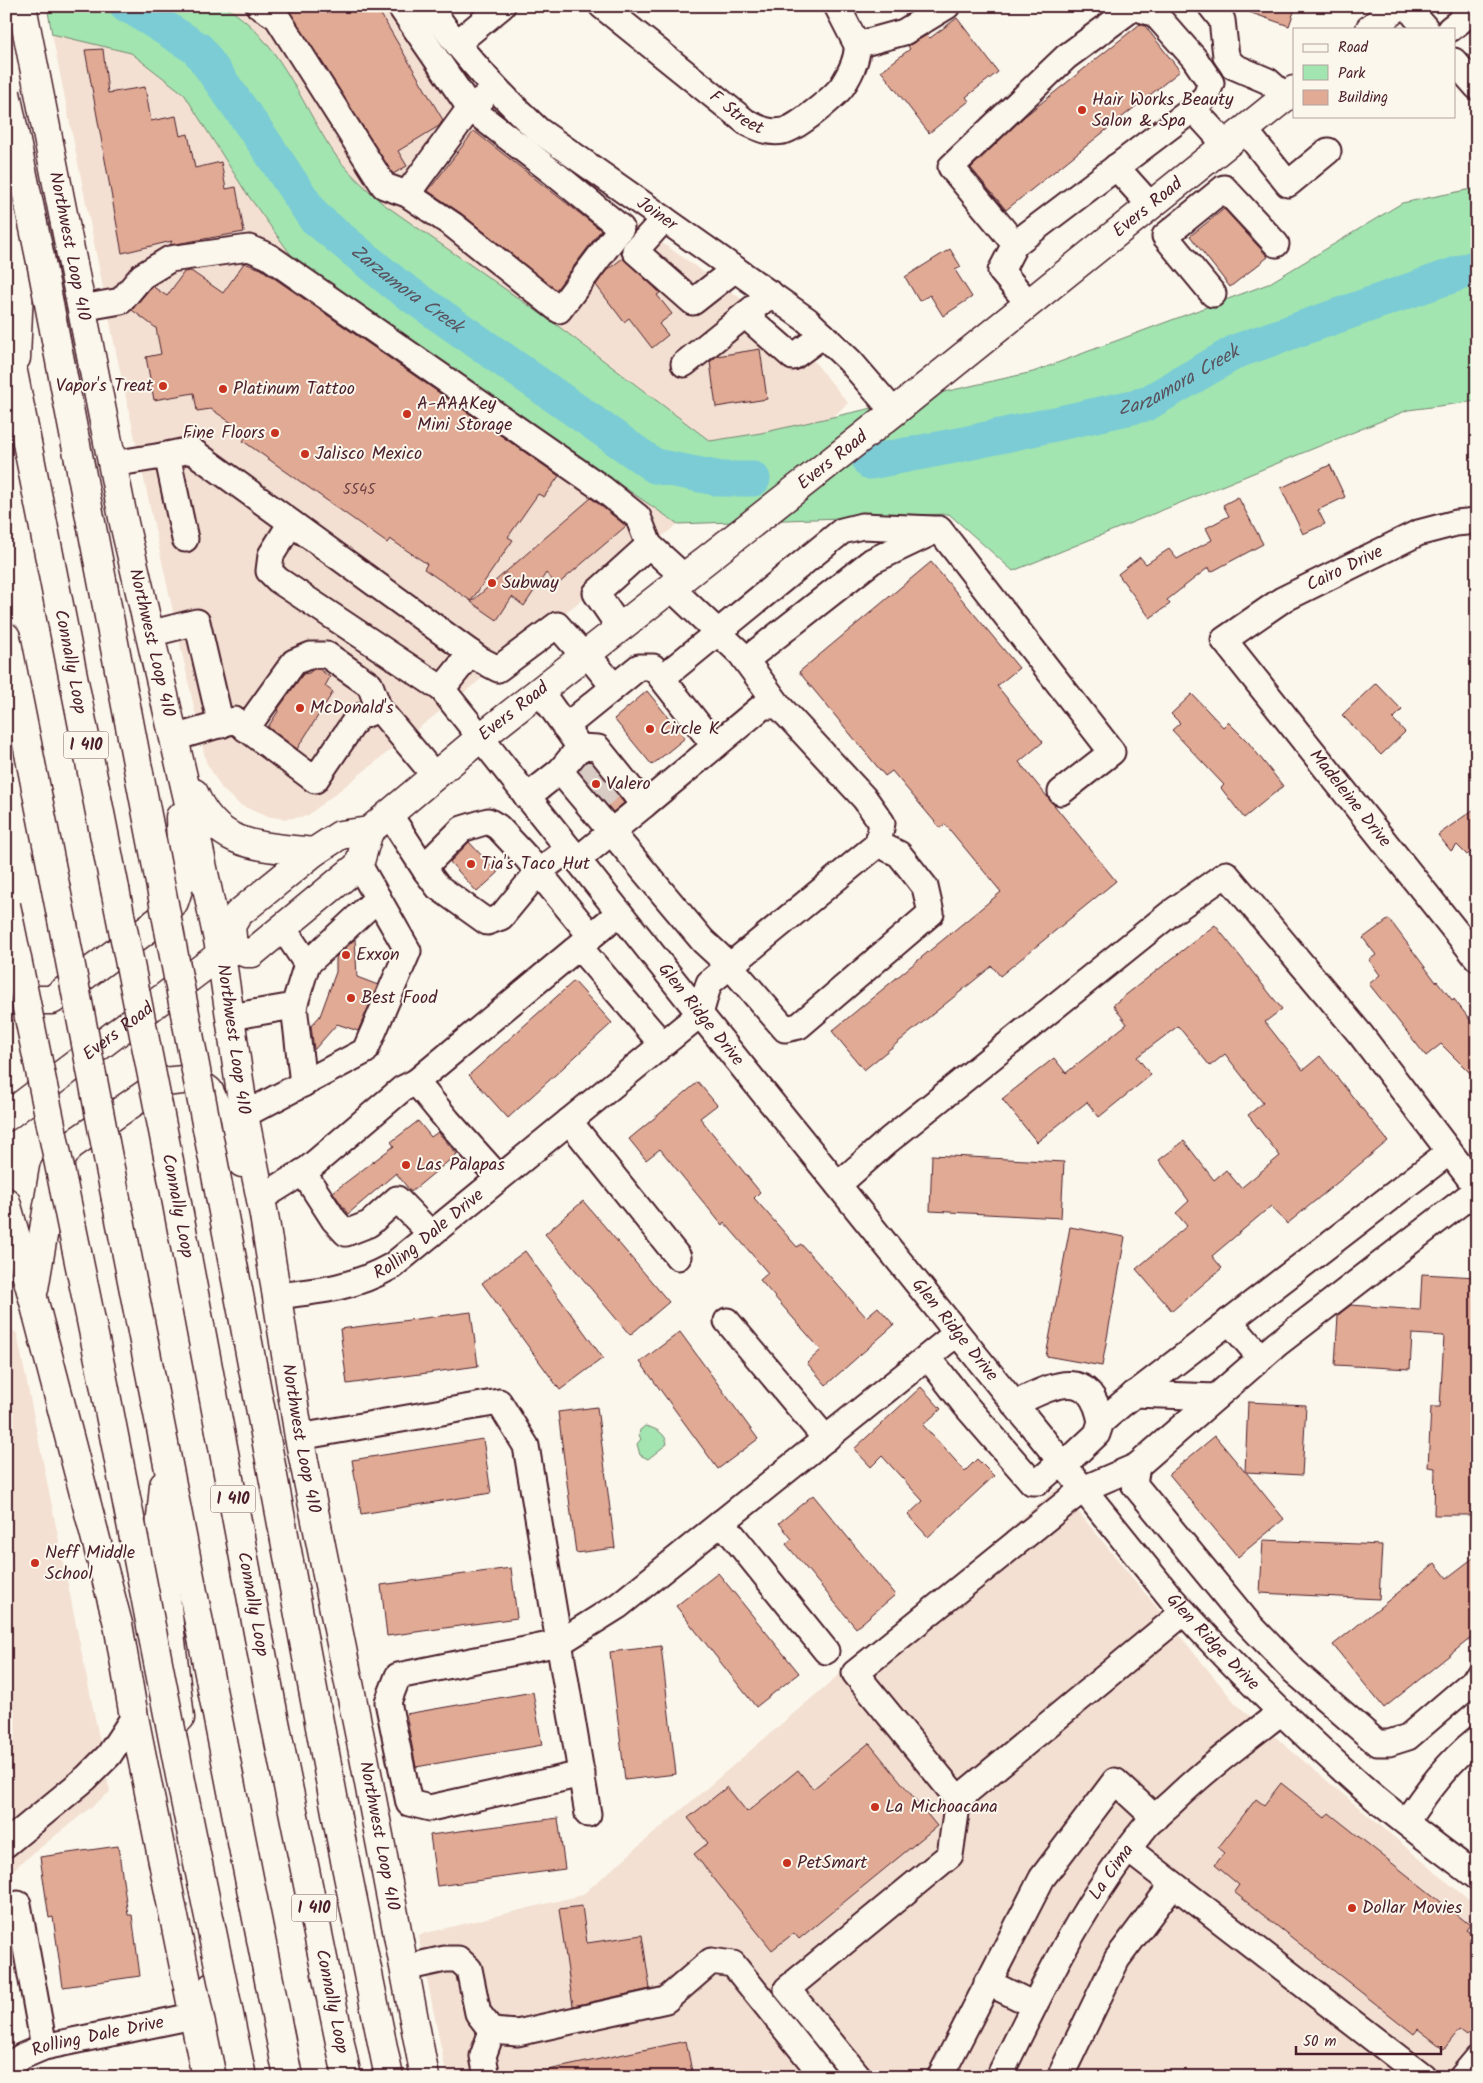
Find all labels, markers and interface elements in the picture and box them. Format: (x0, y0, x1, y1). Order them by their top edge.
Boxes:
legend (1293, 28, 1456, 118)
text: Road (1338, 36, 1369, 60)
text: Park (1338, 62, 1366, 86)
street label: F Street (703, 83, 769, 143)
place label: Hair Works Beauty Salon & Spa (1092, 86, 1234, 136)
text: Building (1338, 86, 1388, 110)
marker: Hair Works Beauty Salon & Spa (1076, 104, 1088, 116)
street label: Northwest Loop 410 (41, 169, 98, 324)
street label: Evers Road (1106, 170, 1190, 245)
street label: Joiner (630, 189, 684, 239)
water label: Zarzamora Creek (343, 237, 472, 344)
water label: Zarzamora Creek (1115, 336, 1248, 425)
place label: Vapor's Treat (56, 372, 154, 401)
place label: Platinum Tattoo (233, 375, 355, 404)
marker: Vapor's Treat (157, 380, 169, 392)
marker: Platinum Tattoo (217, 383, 229, 395)
place label: A-AAAKey Mini Storage (417, 390, 512, 440)
marker: A-AAAKey Mini Storage (401, 408, 413, 420)
place label: Fine Floors (183, 419, 265, 448)
street label: Evers Road (791, 423, 875, 497)
marker: Fine Floors (269, 427, 281, 439)
place label: Jalisco Mexico (315, 440, 422, 469)
marker: Jalisco Mexico (299, 448, 311, 460)
house number: 5545 (343, 478, 376, 502)
street label: Cairo Drive (1302, 538, 1388, 600)
street label: Northwest Loop 410 (121, 566, 183, 720)
place label: Subway (502, 569, 559, 598)
marker: Subway (486, 577, 498, 589)
street label: Connally Loop (46, 607, 95, 717)
street label: Evers Road (472, 674, 556, 749)
place label: McDonald's (310, 694, 394, 723)
marker: McDonald's (294, 702, 306, 714)
place label: Circle K (660, 715, 720, 744)
marker: Circle K (644, 723, 656, 735)
road number: I 410 (64, 732, 108, 758)
street label: Madeleine Drive (1302, 743, 1399, 854)
place label: Valero (606, 770, 651, 799)
marker: Valero (590, 778, 602, 790)
place label: Tia's Taco Hut (481, 850, 591, 879)
marker: Tia's Taco Hut (465, 858, 477, 870)
place label: Exxon (356, 941, 400, 970)
marker: Exxon (340, 949, 352, 961)
street label: Glen Ridge Drive (650, 957, 751, 1073)
street label: Northwest Loop 410 (208, 962, 258, 1116)
place label: Best Food (361, 984, 438, 1013)
marker: Best Food (345, 992, 357, 1004)
street label: Evers Road (76, 995, 161, 1069)
street label: Connally Loop (153, 1151, 201, 1261)
place label: Las Palapas (416, 1151, 505, 1180)
marker: Las Palapas (400, 1159, 412, 1171)
street label: Rolling Dale Drive (369, 1182, 491, 1288)
street label: Glen Ridge Drive (904, 1272, 1006, 1388)
street label: Northwest Loop 410 (273, 1362, 329, 1516)
road number: I 410 (210, 1486, 256, 1512)
place label: Neff Middle School (45, 1539, 135, 1589)
street label: Connally Loop (229, 1549, 277, 1659)
marker: Neff Middle School (29, 1557, 41, 1569)
street label: Glen Ridge Drive (1159, 1587, 1267, 1698)
street label: Northwest Loop 410 (351, 1759, 407, 1913)
place label: La Michoacana (885, 1793, 998, 1822)
marker: La Michoacana (869, 1801, 881, 1813)
street label: La Cima (1081, 1838, 1141, 1906)
place label: PetSmart (797, 1849, 868, 1878)
marker: PetSmart (781, 1857, 793, 1869)
place label: Dollar Movies (1362, 1894, 1463, 1923)
road number: I 410 (292, 1895, 336, 1922)
marker: Dollar Movies (1346, 1902, 1358, 1914)
street label: Connally Loop (307, 1947, 356, 2057)
street label: Rolling Dale Drive (27, 2008, 167, 2065)
scale bar (1296, 2023, 1440, 2055)
text: 50 m (1303, 2030, 1337, 2054)

